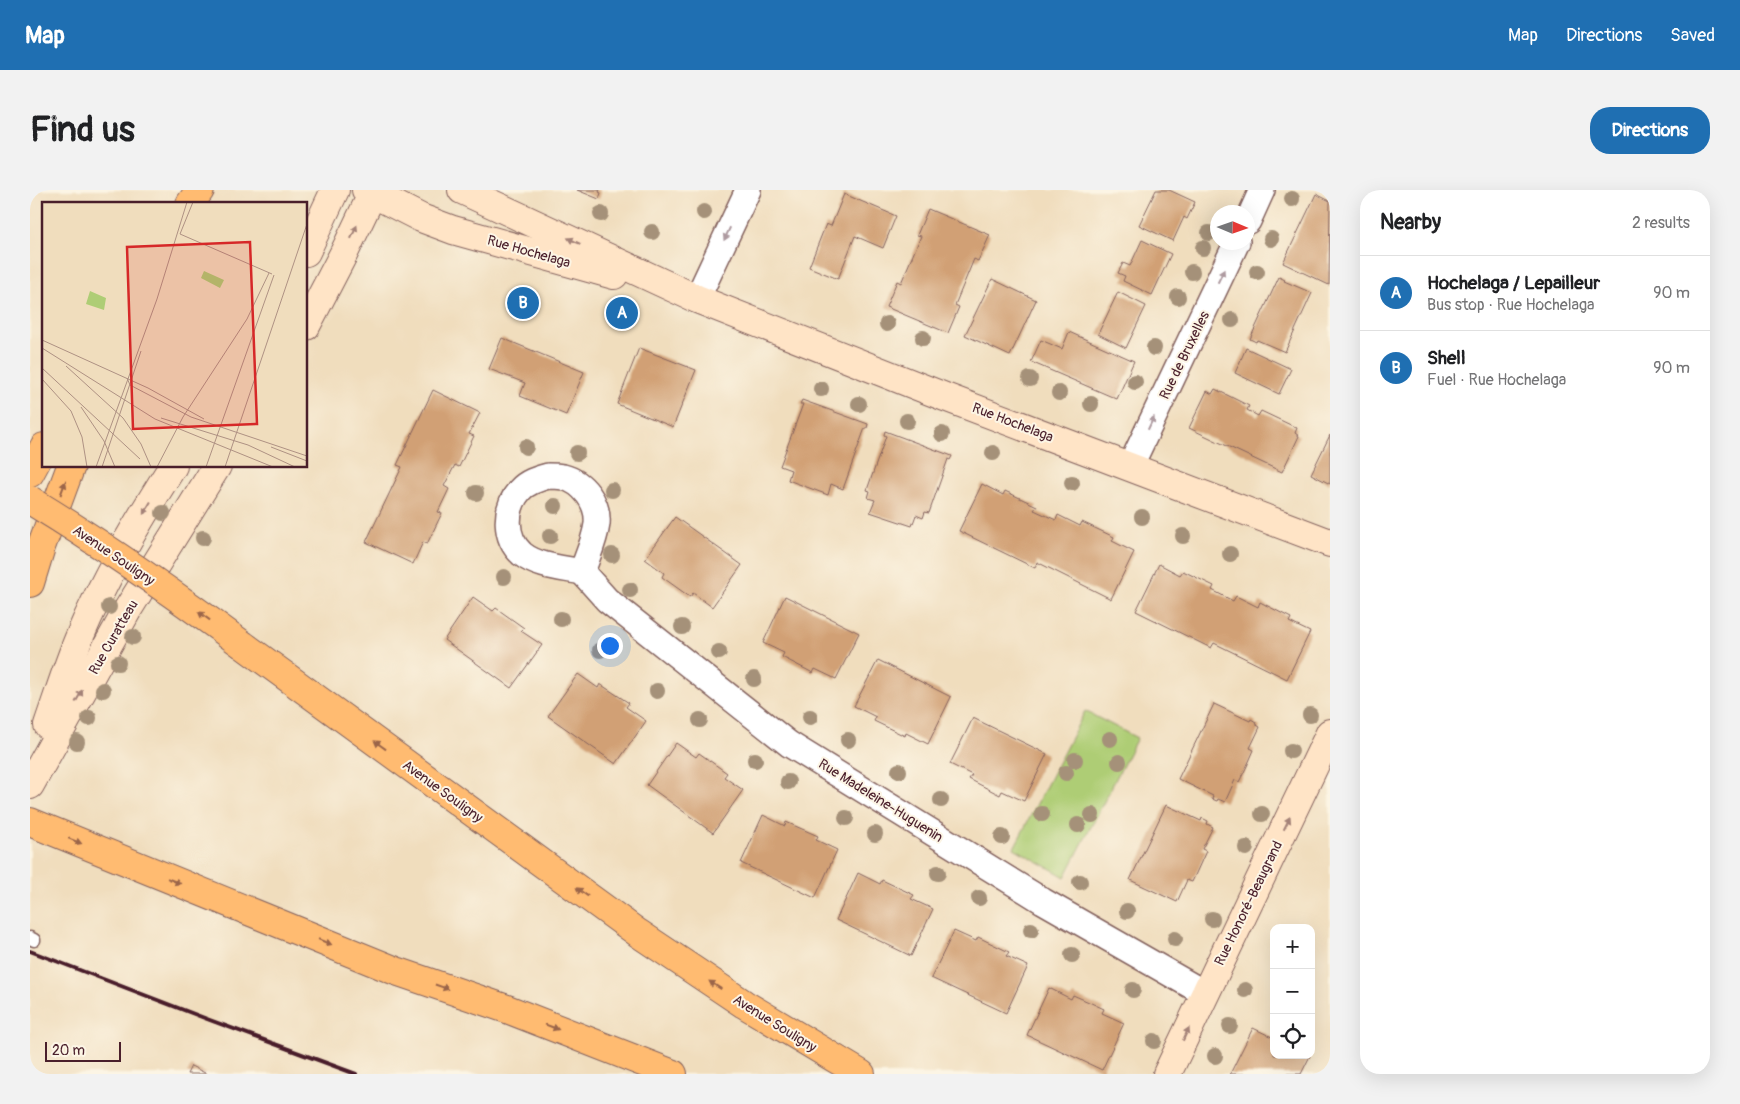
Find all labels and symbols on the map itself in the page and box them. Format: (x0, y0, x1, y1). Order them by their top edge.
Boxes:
inset map (42, 202, 308, 468)
north arrow (1210, 205, 1255, 250)
one-way arrow (351, 225, 359, 239)
one-way arrow (723, 227, 731, 241)
street label: Rue Hochelaga (485, 232, 572, 271)
one-way arrow (567, 237, 581, 245)
one-way arrow (1217, 269, 1225, 284)
pin: B (507, 284, 539, 322)
pin: A (606, 294, 638, 332)
street label: Rue de Bruxelles (1156, 308, 1213, 402)
street label: Rue Hochelaga (970, 399, 1056, 446)
one-way arrow (1147, 416, 1155, 430)
one-way arrow (60, 480, 67, 495)
one-way arrow (143, 501, 152, 514)
street label: Avenue Souligny (69, 522, 158, 589)
street label: Rue Curatteau (85, 597, 142, 678)
one-way arrow (197, 611, 211, 621)
your location (597, 633, 623, 659)
one-way arrow (75, 689, 83, 704)
one-way arrow (374, 739, 387, 750)
street label: Rue Madeleine-Huguenin (815, 755, 946, 846)
street label: Avenue Souligny (399, 757, 486, 826)
one-way arrow (1282, 816, 1291, 831)
one-way arrow (68, 837, 83, 845)
street label: Rue Honoré-Beaugrand (1211, 838, 1286, 968)
one-way arrow (167, 877, 182, 885)
one-way arrow (575, 887, 588, 897)
one-way arrow (318, 938, 333, 946)
one-way arrow (708, 980, 721, 990)
one-way arrow (435, 983, 450, 991)
street label: Avenue Souligny (730, 991, 820, 1056)
one-way arrow (545, 1023, 560, 1031)
one-way arrow (1182, 1027, 1190, 1041)
scale bar (45, 1039, 121, 1062)

